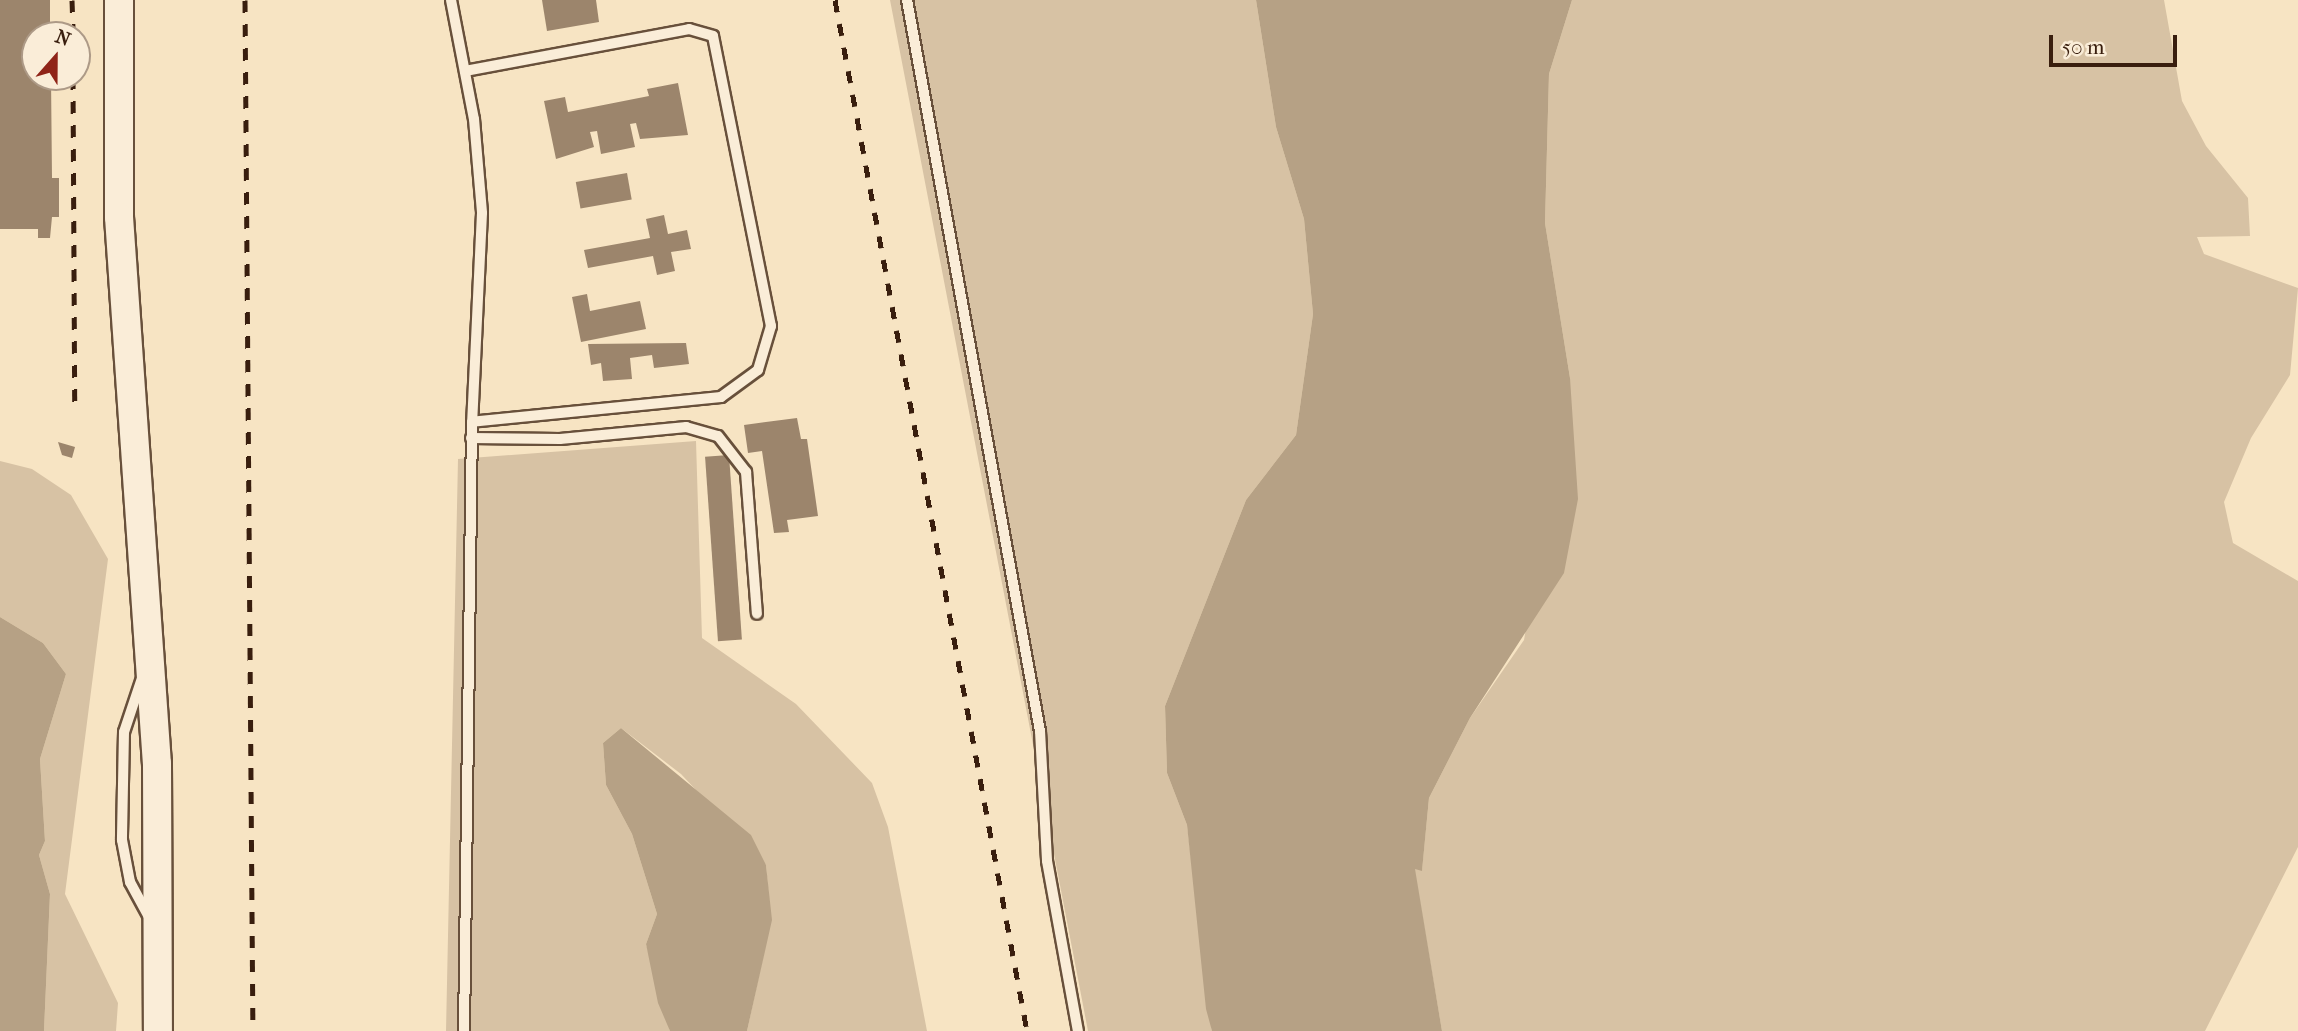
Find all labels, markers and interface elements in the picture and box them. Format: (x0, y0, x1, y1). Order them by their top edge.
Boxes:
north arrow (21, 21, 91, 91)
scale bar (2053, 21, 2181, 65)
text: N (52, 25, 73, 51)
text: 50 m (2062, 35, 2105, 59)

